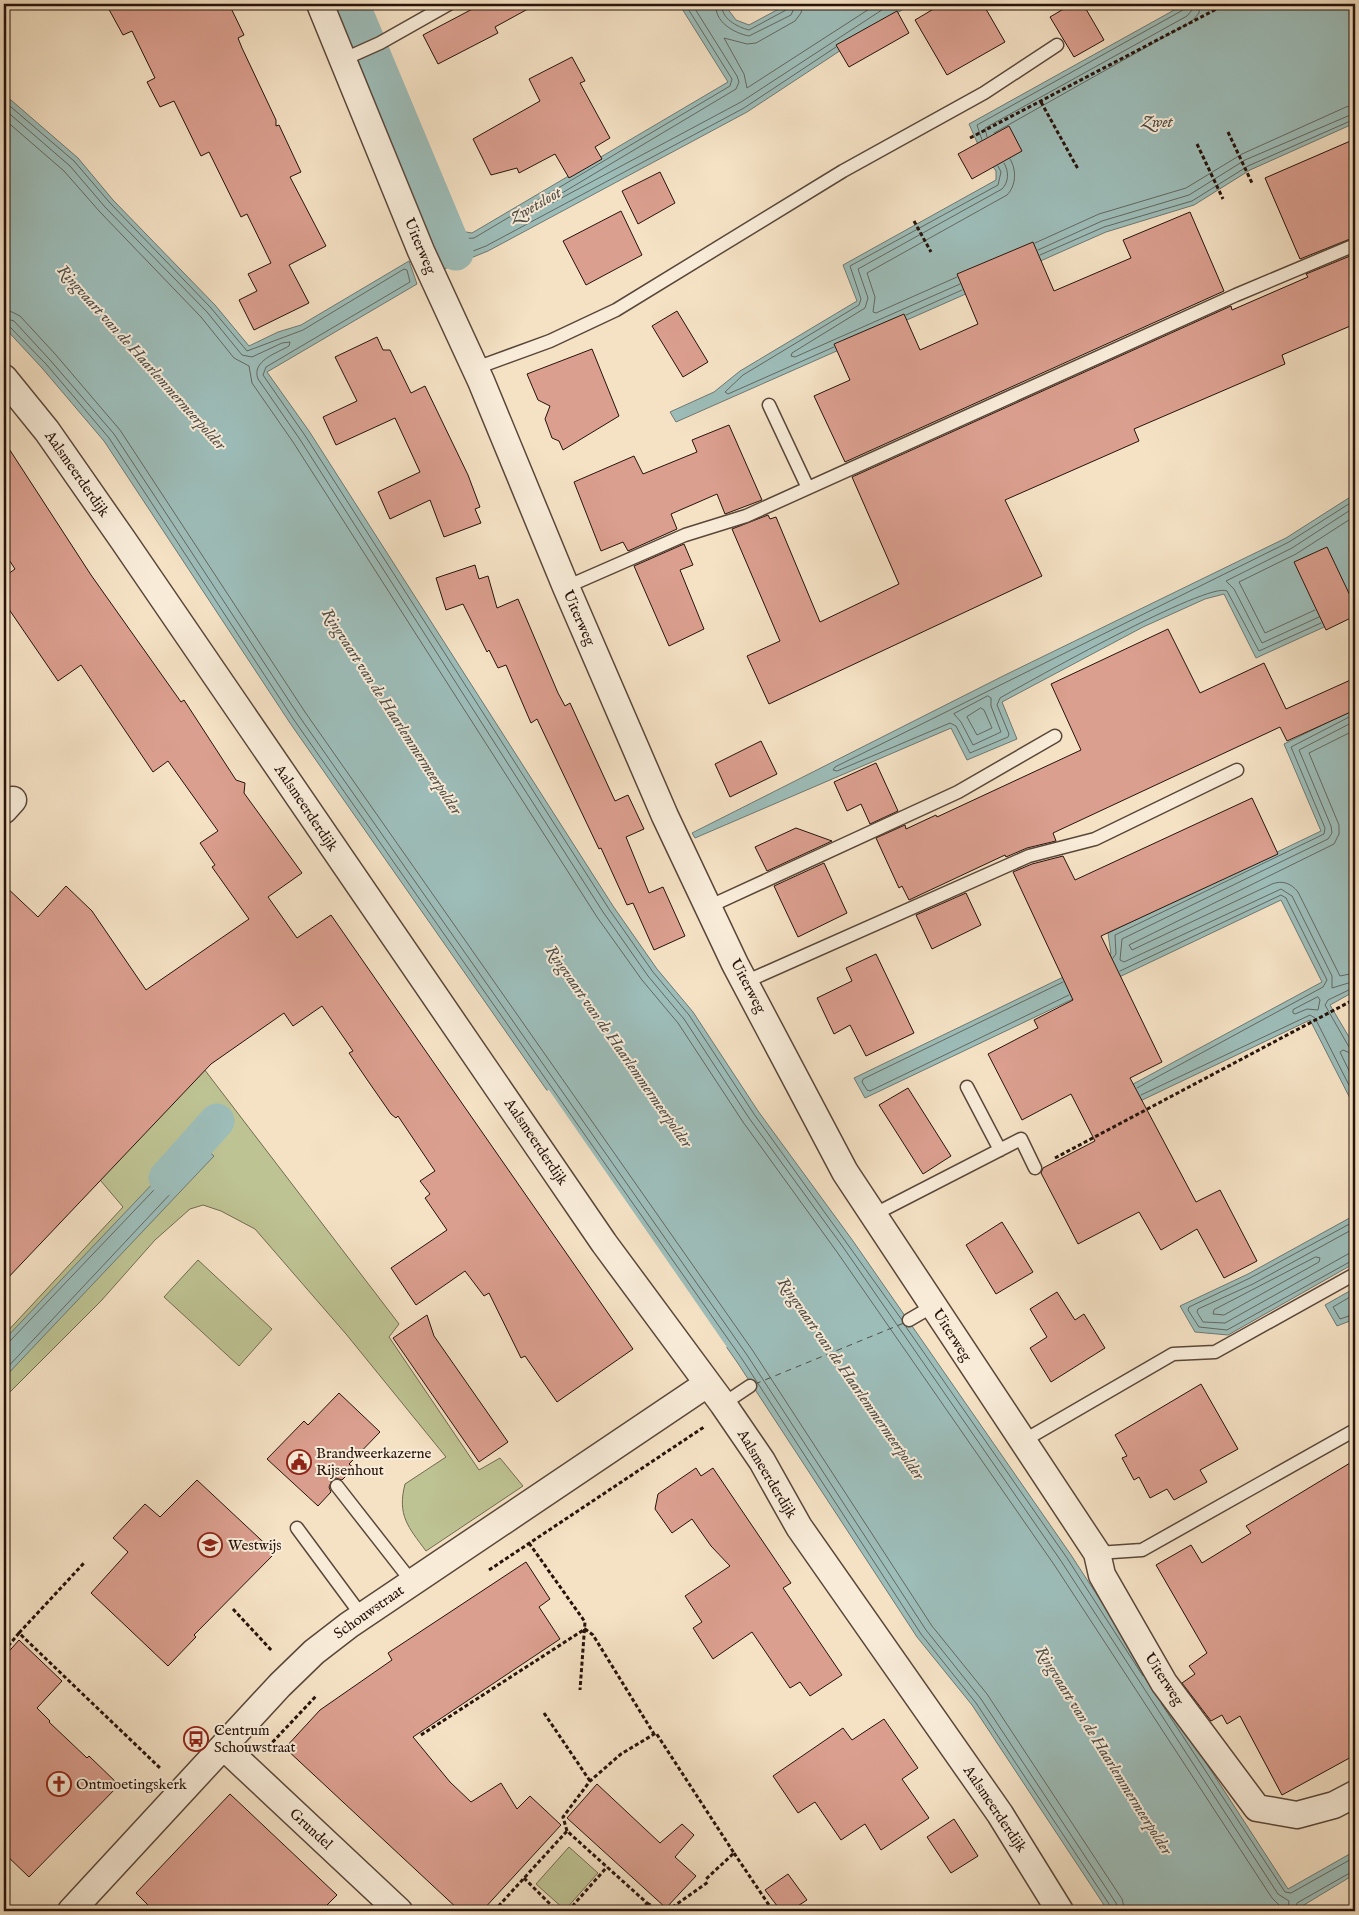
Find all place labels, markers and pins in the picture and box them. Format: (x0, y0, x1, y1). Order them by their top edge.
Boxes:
place label: Brandweerkazerne Rijsenhout (316, 1444, 432, 1480)
public building icon: Brandweerkazerne Rijsenhout (286, 1449, 312, 1475)
school or university icon: Westwijs (197, 1532, 223, 1558)
place label: Westwijs (228, 1536, 282, 1555)
place label: Centrum Schouwstraat (214, 1721, 296, 1757)
bus stop icon: Centrum Schouwstraat (183, 1726, 209, 1752)
church icon: Ontmoetingskerk (46, 1771, 72, 1797)
place label: Ontmoetingskerk (76, 1775, 188, 1794)

